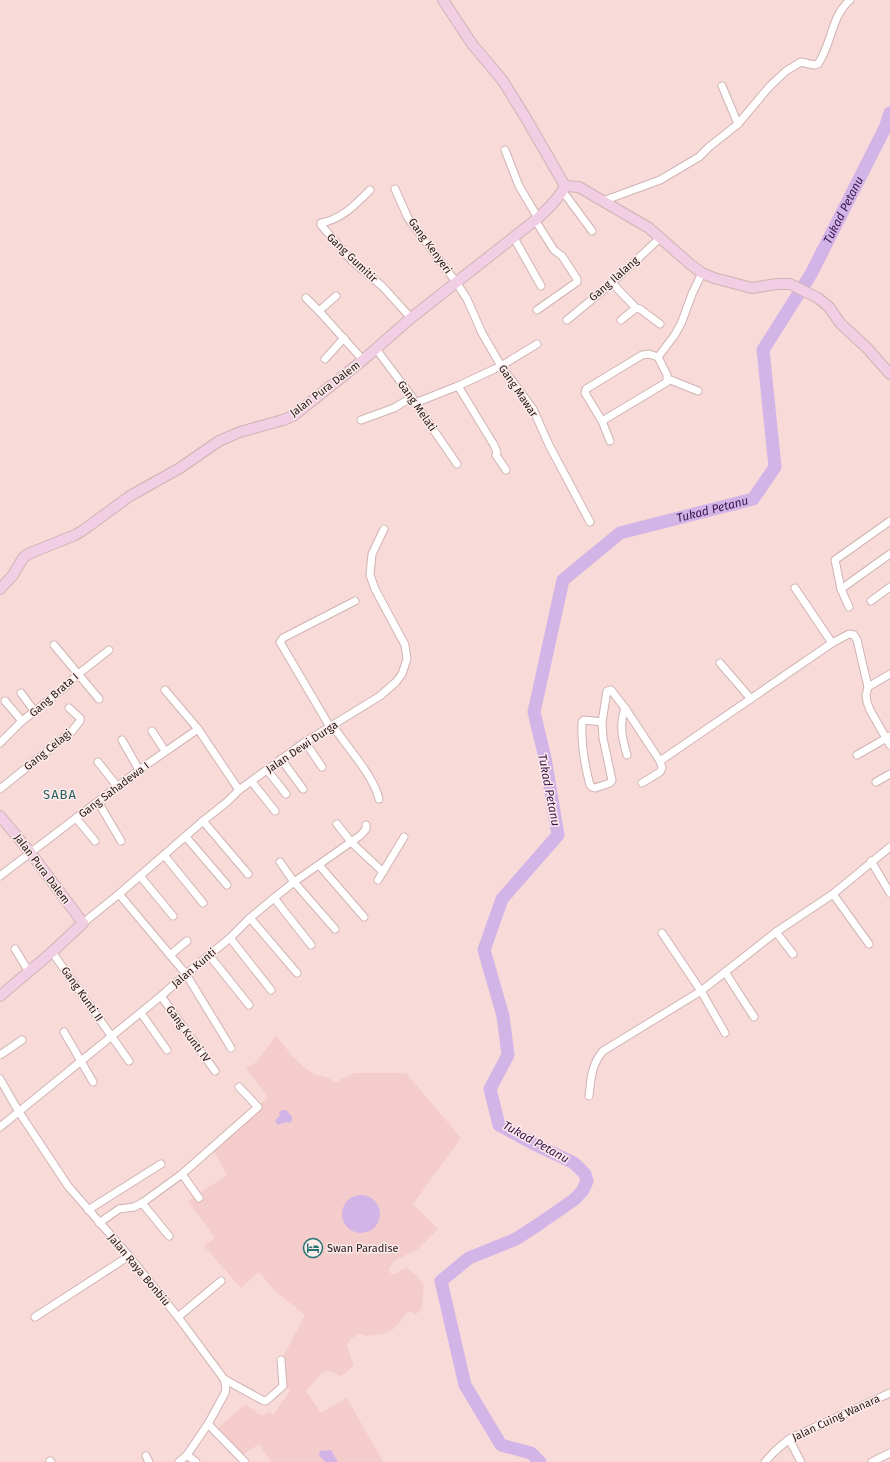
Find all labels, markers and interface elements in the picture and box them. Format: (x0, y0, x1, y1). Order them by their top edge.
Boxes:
water label: Tukad Petanu (821, 174, 866, 246)
street label: Gang Kenyeri (406, 216, 454, 276)
street label: Gang Gumitir (324, 231, 381, 286)
street label: Gang Ilalang (586, 254, 642, 304)
street label: Jalan Pura Dalem (287, 358, 363, 420)
street label: Gang Mawar (496, 362, 541, 420)
street label: Gang Melati (395, 378, 439, 434)
water label: Tukad Petanu (675, 493, 750, 525)
street label: Gang Brata I (27, 670, 81, 720)
street label: Jalan Dewi Durga (264, 718, 340, 776)
street label: Gang Celagi (21, 727, 75, 773)
water label: Tukad Petanu (535, 753, 563, 828)
street label: Gang Sahadewa I (76, 759, 152, 821)
district label: SABA (43, 787, 77, 802)
street label: Jalan Pura Dalem (11, 831, 73, 907)
street label: Jalan Kunti (169, 946, 219, 990)
street label: Gang Kunti II (58, 964, 106, 1024)
street label: Gang Kunti IV (163, 1003, 213, 1065)
water label: Tukad Petanu (500, 1118, 572, 1166)
street label: Jalan Raya Bonbiu (105, 1231, 173, 1309)
hotel icon: Swan Paradise (302, 1237, 324, 1259)
place label: Swan Paradise (327, 1242, 399, 1255)
street label: Jalan Cuing Wanara (790, 1392, 882, 1444)

